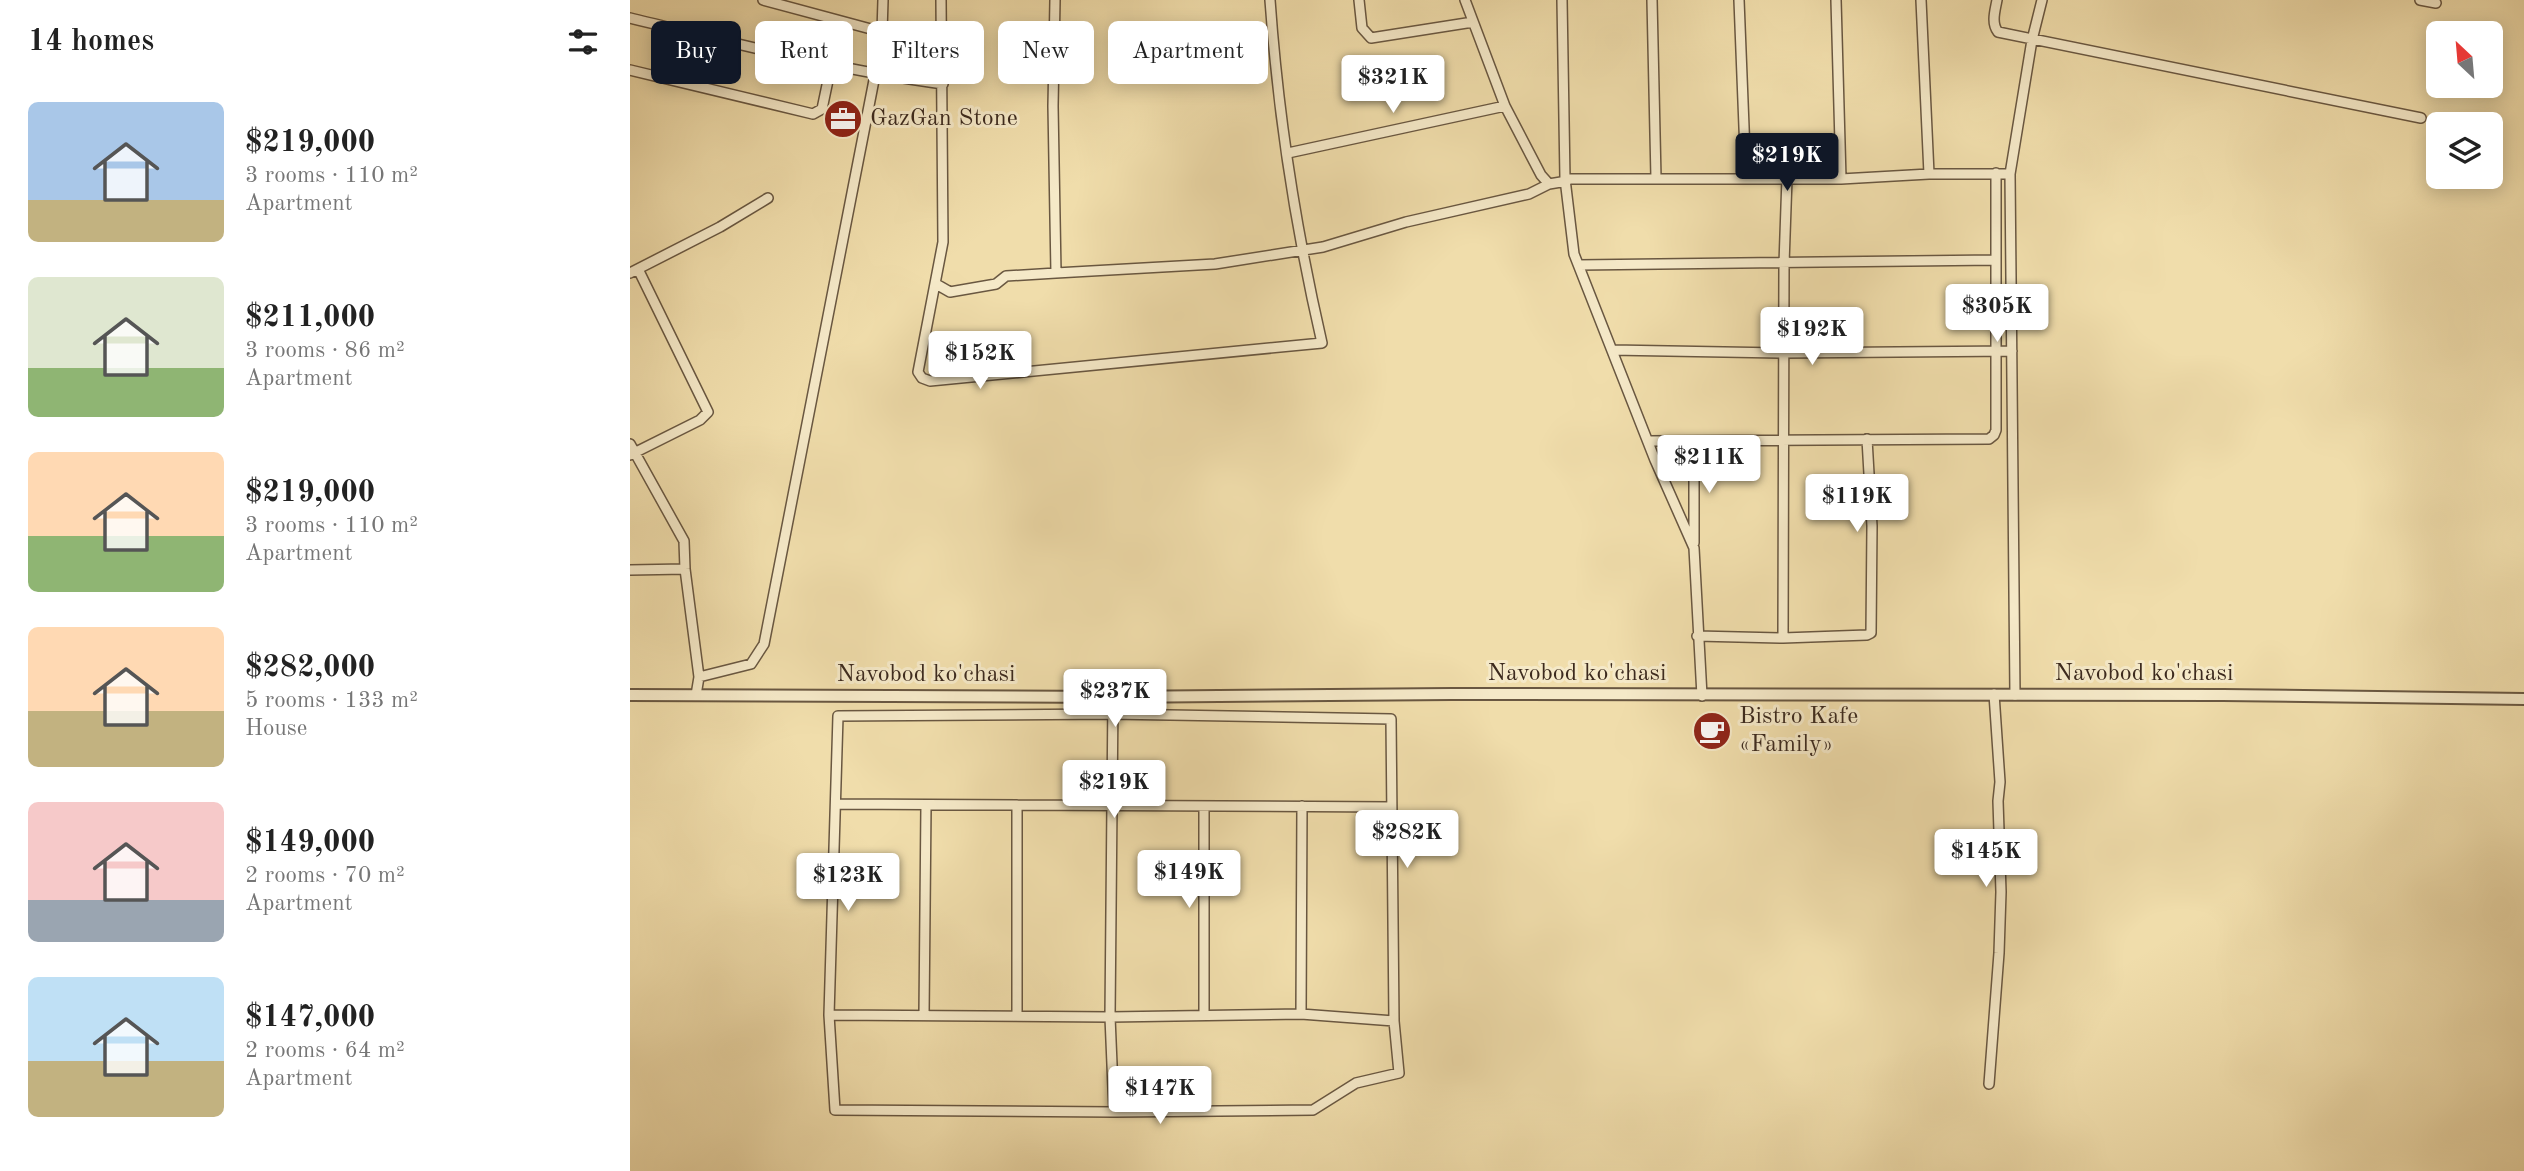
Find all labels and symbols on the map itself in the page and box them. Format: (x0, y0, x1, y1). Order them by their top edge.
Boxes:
north arrow (2426, 21, 2502, 98)
pin: $321K (1344, 55, 1442, 115)
office icon: GazGan Stone (822, 98, 864, 140)
place label: GazGan Stone (870, 107, 1018, 131)
pin: $219K (1738, 134, 1836, 193)
pin: $305K (1948, 284, 2046, 344)
pin: $192K (1763, 308, 1861, 367)
pin: $152K (931, 332, 1029, 391)
pin: $211K (1660, 435, 1758, 495)
pin: $119K (1808, 475, 1906, 534)
street label: Navobod ko'chasi (1488, 662, 1666, 686)
street label: Navobod ko'chasi (2055, 662, 2233, 686)
street label: Navobod ko'chasi (837, 663, 1015, 687)
pin: $237K (1066, 670, 1164, 729)
place label: Bistro Kafe «Family» (1739, 705, 1858, 757)
cafe icon: Bistro Kafe «Family» (1691, 710, 1733, 752)
pin: $219K (1065, 760, 1163, 820)
pin: $282K (1358, 810, 1456, 870)
pin: $145K (1937, 830, 2035, 889)
pin: $149K (1140, 850, 1238, 910)
pin: $123K (799, 853, 897, 913)
pin: $147K (1111, 1066, 1209, 1126)

